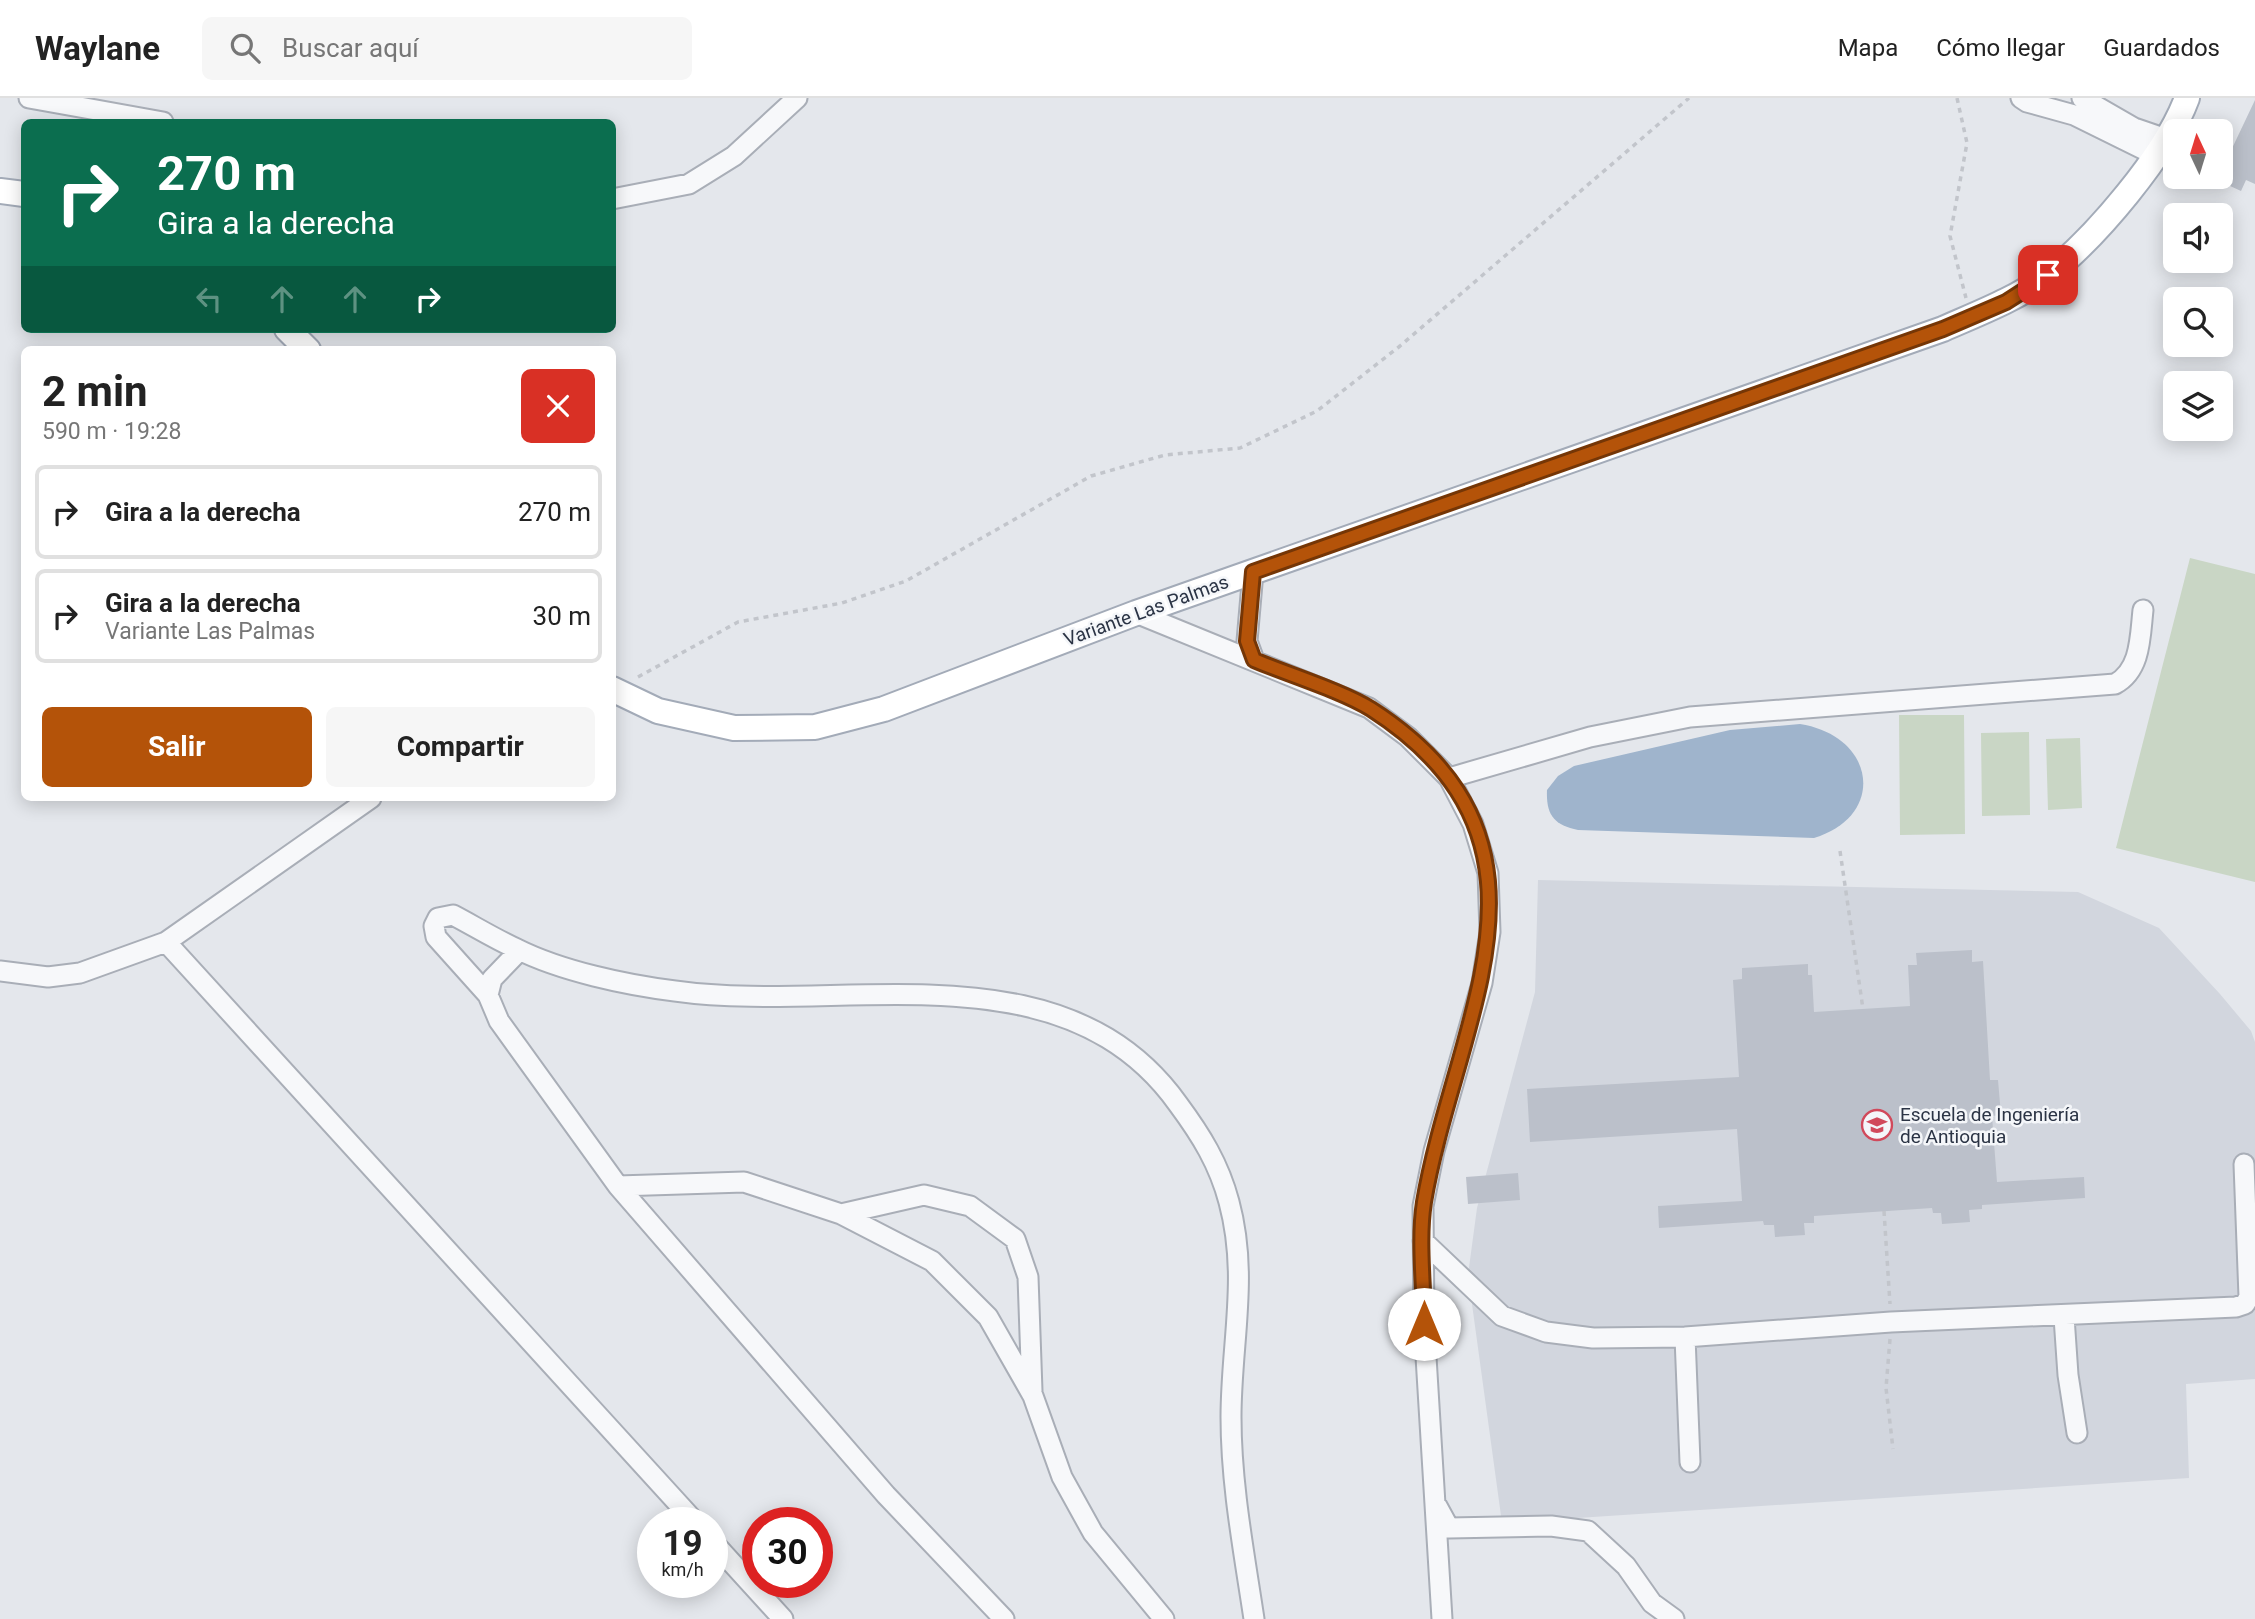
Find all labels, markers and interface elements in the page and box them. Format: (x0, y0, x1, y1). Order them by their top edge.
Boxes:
search box (202, 17, 692, 80)
text: Waylane (35, 29, 160, 68)
icon: search (226, 29, 264, 67)
text: Buscar aquí (282, 33, 419, 63)
text: Mapa (1838, 34, 1898, 62)
text: Cómo llegar (1936, 34, 2065, 62)
text: Guardados (2103, 34, 2220, 62)
north arrow (2163, 119, 2233, 189)
map controls (2163, 119, 2233, 441)
text: 270 m (157, 145, 296, 202)
icon: right (42, 147, 133, 238)
button: sound (2163, 203, 2233, 273)
text: Gira a la derecha (157, 204, 395, 242)
pin (2018, 245, 2078, 305)
icon: arrive (2029, 256, 2067, 294)
icon: left (190, 280, 228, 318)
icon: ahead (263, 280, 301, 318)
icon: ahead (336, 280, 374, 318)
icon: right (409, 280, 447, 318)
button: search (2163, 287, 2233, 357)
text: 2 min (42, 367, 148, 416)
button: close (521, 369, 595, 443)
button: layers (2163, 371, 2233, 441)
text: 590 m · 19:28 (42, 418, 181, 445)
icon: right (46, 493, 84, 531)
text: Gira a la derecha (105, 497, 301, 527)
text: 270 m (518, 497, 591, 527)
street label: Variante Las Palmas (1061, 570, 1232, 651)
text: Gira a la derecha (105, 588, 301, 618)
icon: right (46, 597, 84, 635)
text: 30 m (533, 601, 591, 631)
text: Variante Las Palmas (105, 618, 315, 645)
button: Salir (42, 707, 312, 787)
button: Compartir (326, 707, 595, 787)
place label: Escuela de Ingeniería de Antioquia (1900, 1103, 2079, 1148)
school or university icon: Escuela de Ingeniería de Antioquia (1860, 1108, 1894, 1142)
position arrow (1387, 1287, 1461, 1361)
speed limit sign: 30 (742, 1507, 833, 1598)
text: 19 (662, 1523, 703, 1564)
text: km/h (661, 1559, 704, 1580)

